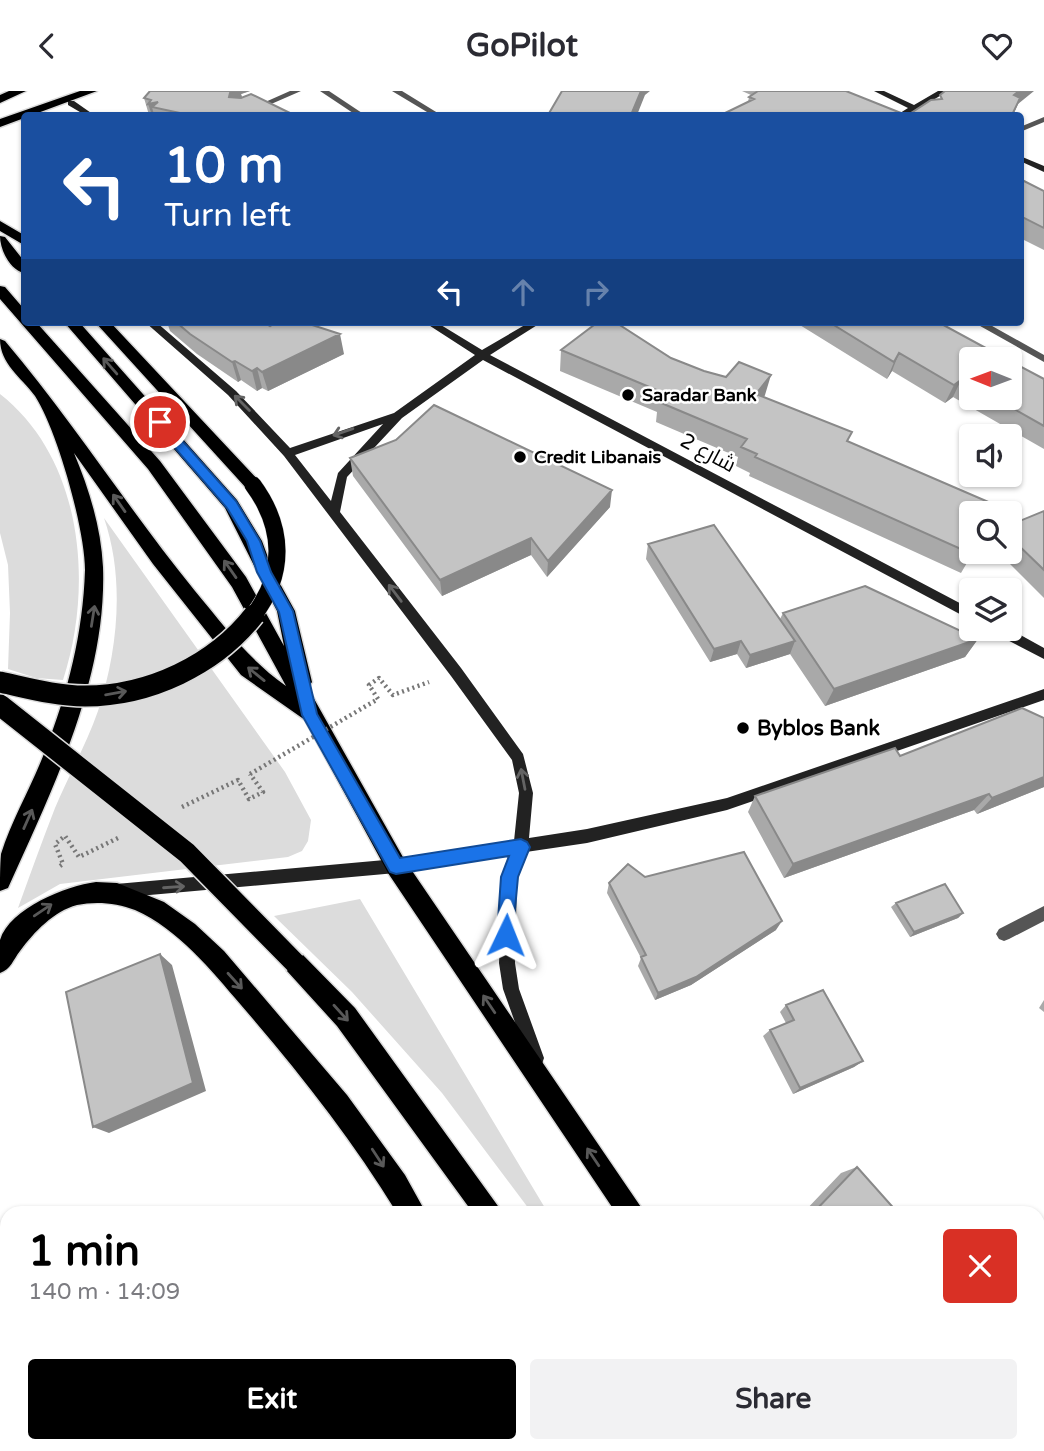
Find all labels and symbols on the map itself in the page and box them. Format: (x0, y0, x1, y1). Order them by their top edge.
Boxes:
north arrow (959, 347, 1022, 409)
one-way arrow (102, 357, 118, 375)
place label: Saradar Bank (642, 384, 757, 406)
marker: Saradar Bank (620, 387, 636, 403)
pin (130, 392, 190, 452)
one-way arrow (234, 395, 251, 412)
one-way arrow (332, 427, 354, 440)
street label: شارع 2 (675, 428, 740, 479)
place label: Credit Libanais (534, 446, 661, 468)
marker: Credit Libanais (512, 449, 528, 465)
one-way arrow (112, 494, 126, 513)
one-way arrow (223, 560, 237, 579)
one-way arrow (388, 584, 403, 603)
one-way arrow (87, 605, 100, 628)
one-way arrow (247, 666, 265, 681)
one-way arrow (104, 685, 127, 699)
place label: Byblos Bank (757, 716, 880, 741)
marker: Byblos Bank (735, 720, 751, 736)
one-way arrow (516, 768, 530, 791)
one-way arrow (22, 809, 35, 830)
one-way arrow (162, 881, 185, 894)
position arrow (469, 898, 543, 972)
one-way arrow (33, 903, 52, 917)
one-way arrow (227, 972, 244, 989)
one-way arrow (482, 995, 496, 1014)
one-way arrow (333, 1004, 350, 1021)
one-way arrow (371, 1148, 385, 1168)
one-way arrow (586, 1148, 601, 1167)

